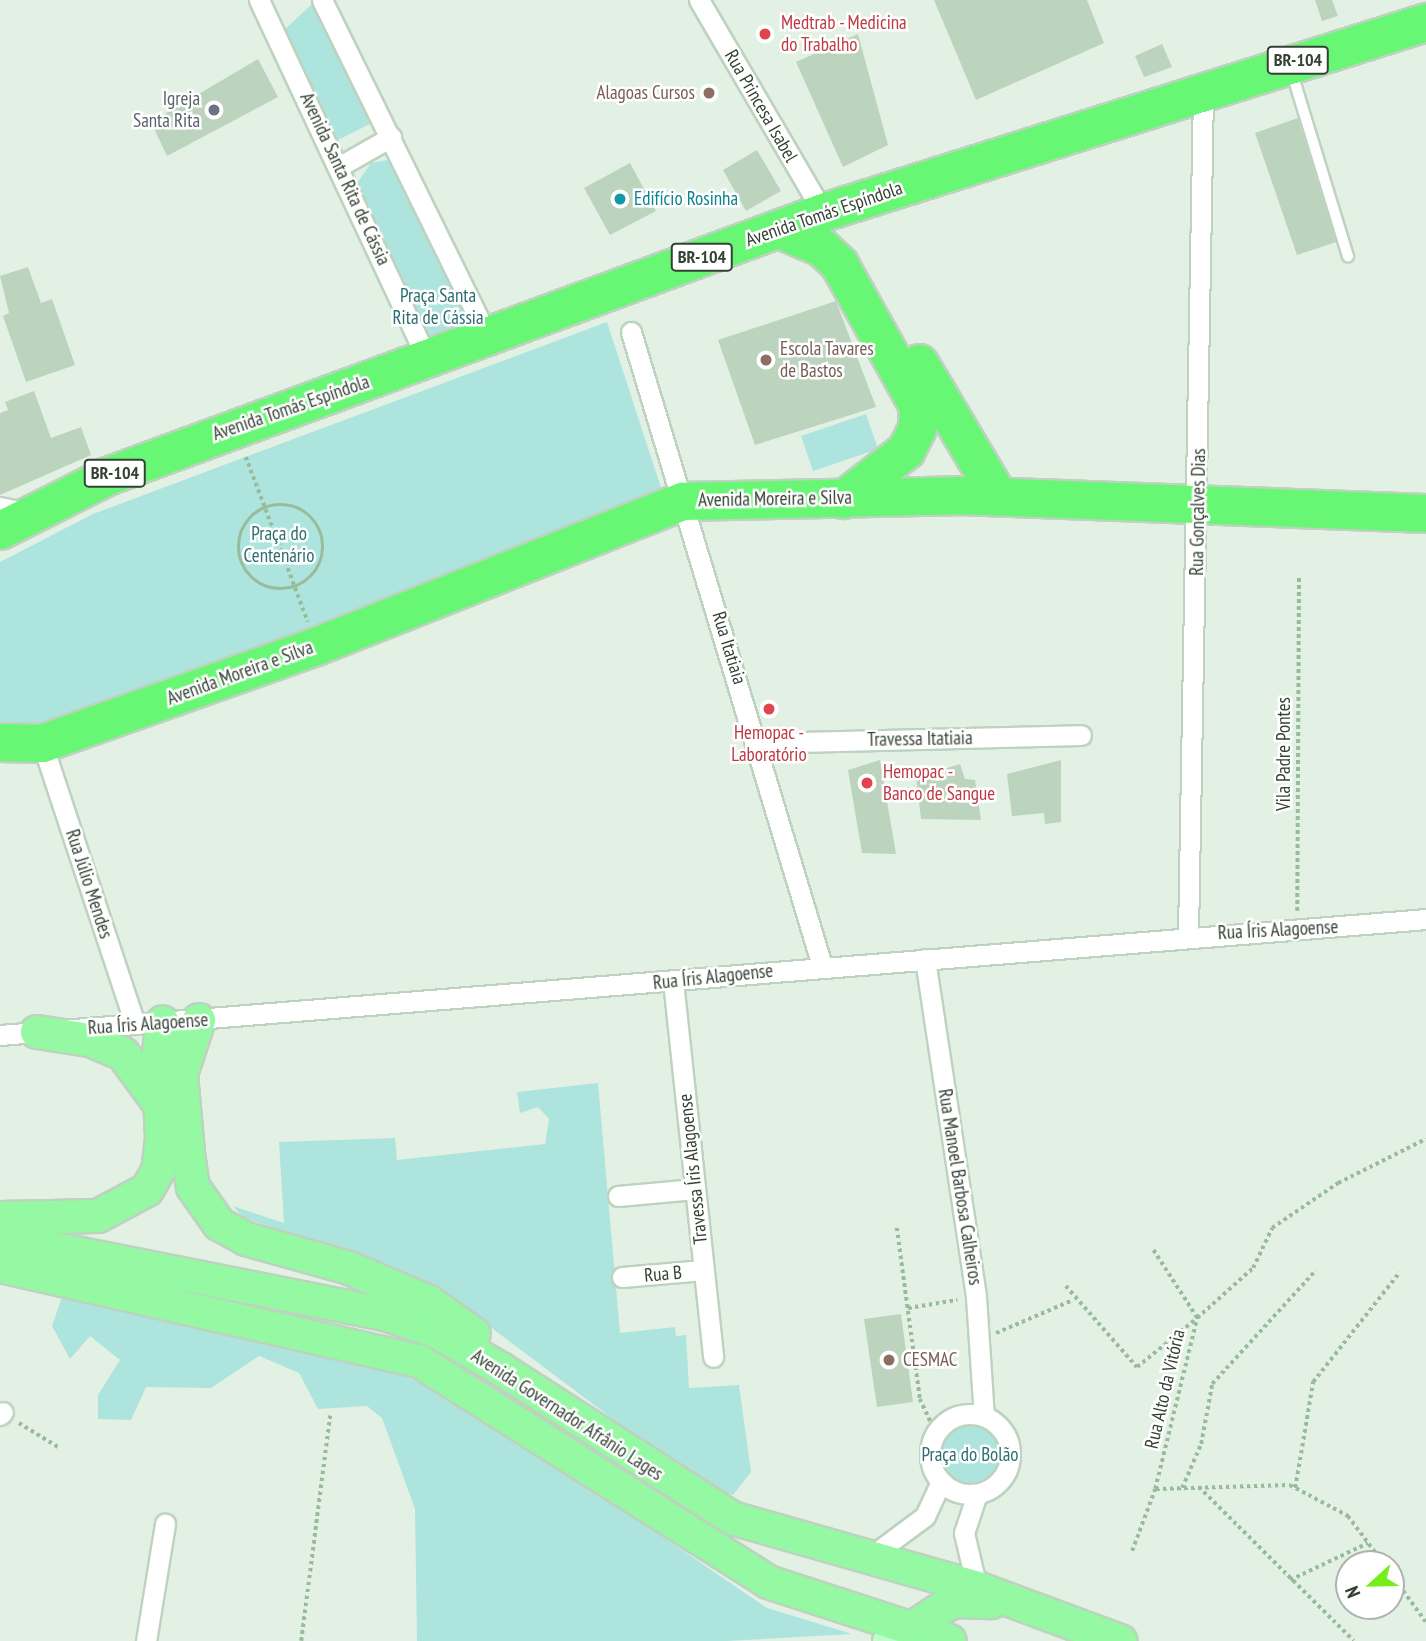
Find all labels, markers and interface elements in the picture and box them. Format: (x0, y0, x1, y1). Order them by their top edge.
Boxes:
place label: Medtrab - Medicina do Trabalho (781, 12, 908, 56)
marker: Medtrab - Medicina do Trabalho (755, 24, 775, 44)
street label: Rua Princesa Isabel (720, 46, 802, 166)
road number: BR-104 (1266, 46, 1330, 74)
place label: Alagoas Cursos (597, 82, 695, 104)
marker: Alagoas Cursos (701, 85, 717, 101)
place label: Igreja Santa Rita (133, 88, 200, 132)
street label: Avenida Santa Rita de Cássia (295, 89, 395, 269)
marker: Igreja Santa Rita (206, 102, 222, 118)
street label: Avenida Tomás Espíndola (742, 176, 906, 252)
place label: Edifício Rosinha (634, 188, 738, 210)
marker: Edifício Rosinha (612, 191, 628, 207)
road number: BR-104 (670, 243, 734, 272)
park label: Praça Santa Rita de Cássia (392, 285, 484, 329)
place label: Escola Tavares de Bastos (780, 338, 874, 382)
marker: Escola Tavares de Bastos (758, 352, 774, 368)
street label: Avenida Tomás Espíndola (209, 370, 373, 446)
street label: Rua Gonçalves Dias (1185, 448, 1211, 576)
road number: BR-104 (83, 458, 146, 488)
street label: Avenida Moreira e Silva (698, 486, 852, 512)
park label: Praça do Centenário (244, 523, 314, 567)
street label: Rua Itatiaia (707, 609, 751, 687)
street label: Avenida Moreira e Silva (164, 636, 316, 710)
street label: Vila Padre Pontes (1273, 697, 1295, 811)
marker: Hemopac - Laboratório (759, 699, 779, 719)
place label: Hemopac - Laboratório (731, 722, 807, 766)
street label: Travessa Itatiaia (867, 727, 973, 751)
place label: Hemopac - Banco de Sangue (883, 761, 995, 805)
marker: Hemopac - Banco de Sangue (857, 773, 877, 793)
street label: Rua Júlio Mendes (61, 827, 117, 941)
street label: Rua Íris Alagoense (1217, 915, 1339, 945)
street label: Rua Íris Alagoense (652, 959, 774, 995)
street label: Rua Íris Alagoense (87, 1008, 209, 1040)
street label: Rua Manoel Barbosa Calheiros (933, 1087, 987, 1287)
street label: Travessa Íris Alagoense (674, 1092, 712, 1246)
street label: Rua B (643, 1261, 683, 1287)
street label: Rua Alto da Vitória (1140, 1327, 1190, 1451)
street label: Avenida Governador Afrânio Lages (467, 1344, 667, 1486)
place label: CESMAC (903, 1349, 957, 1371)
marker: CESMAC (881, 1352, 897, 1368)
park label: Praça do Bolão (921, 1444, 1019, 1466)
north arrow (1335, 1550, 1405, 1620)
text: N (1339, 1583, 1365, 1601)

